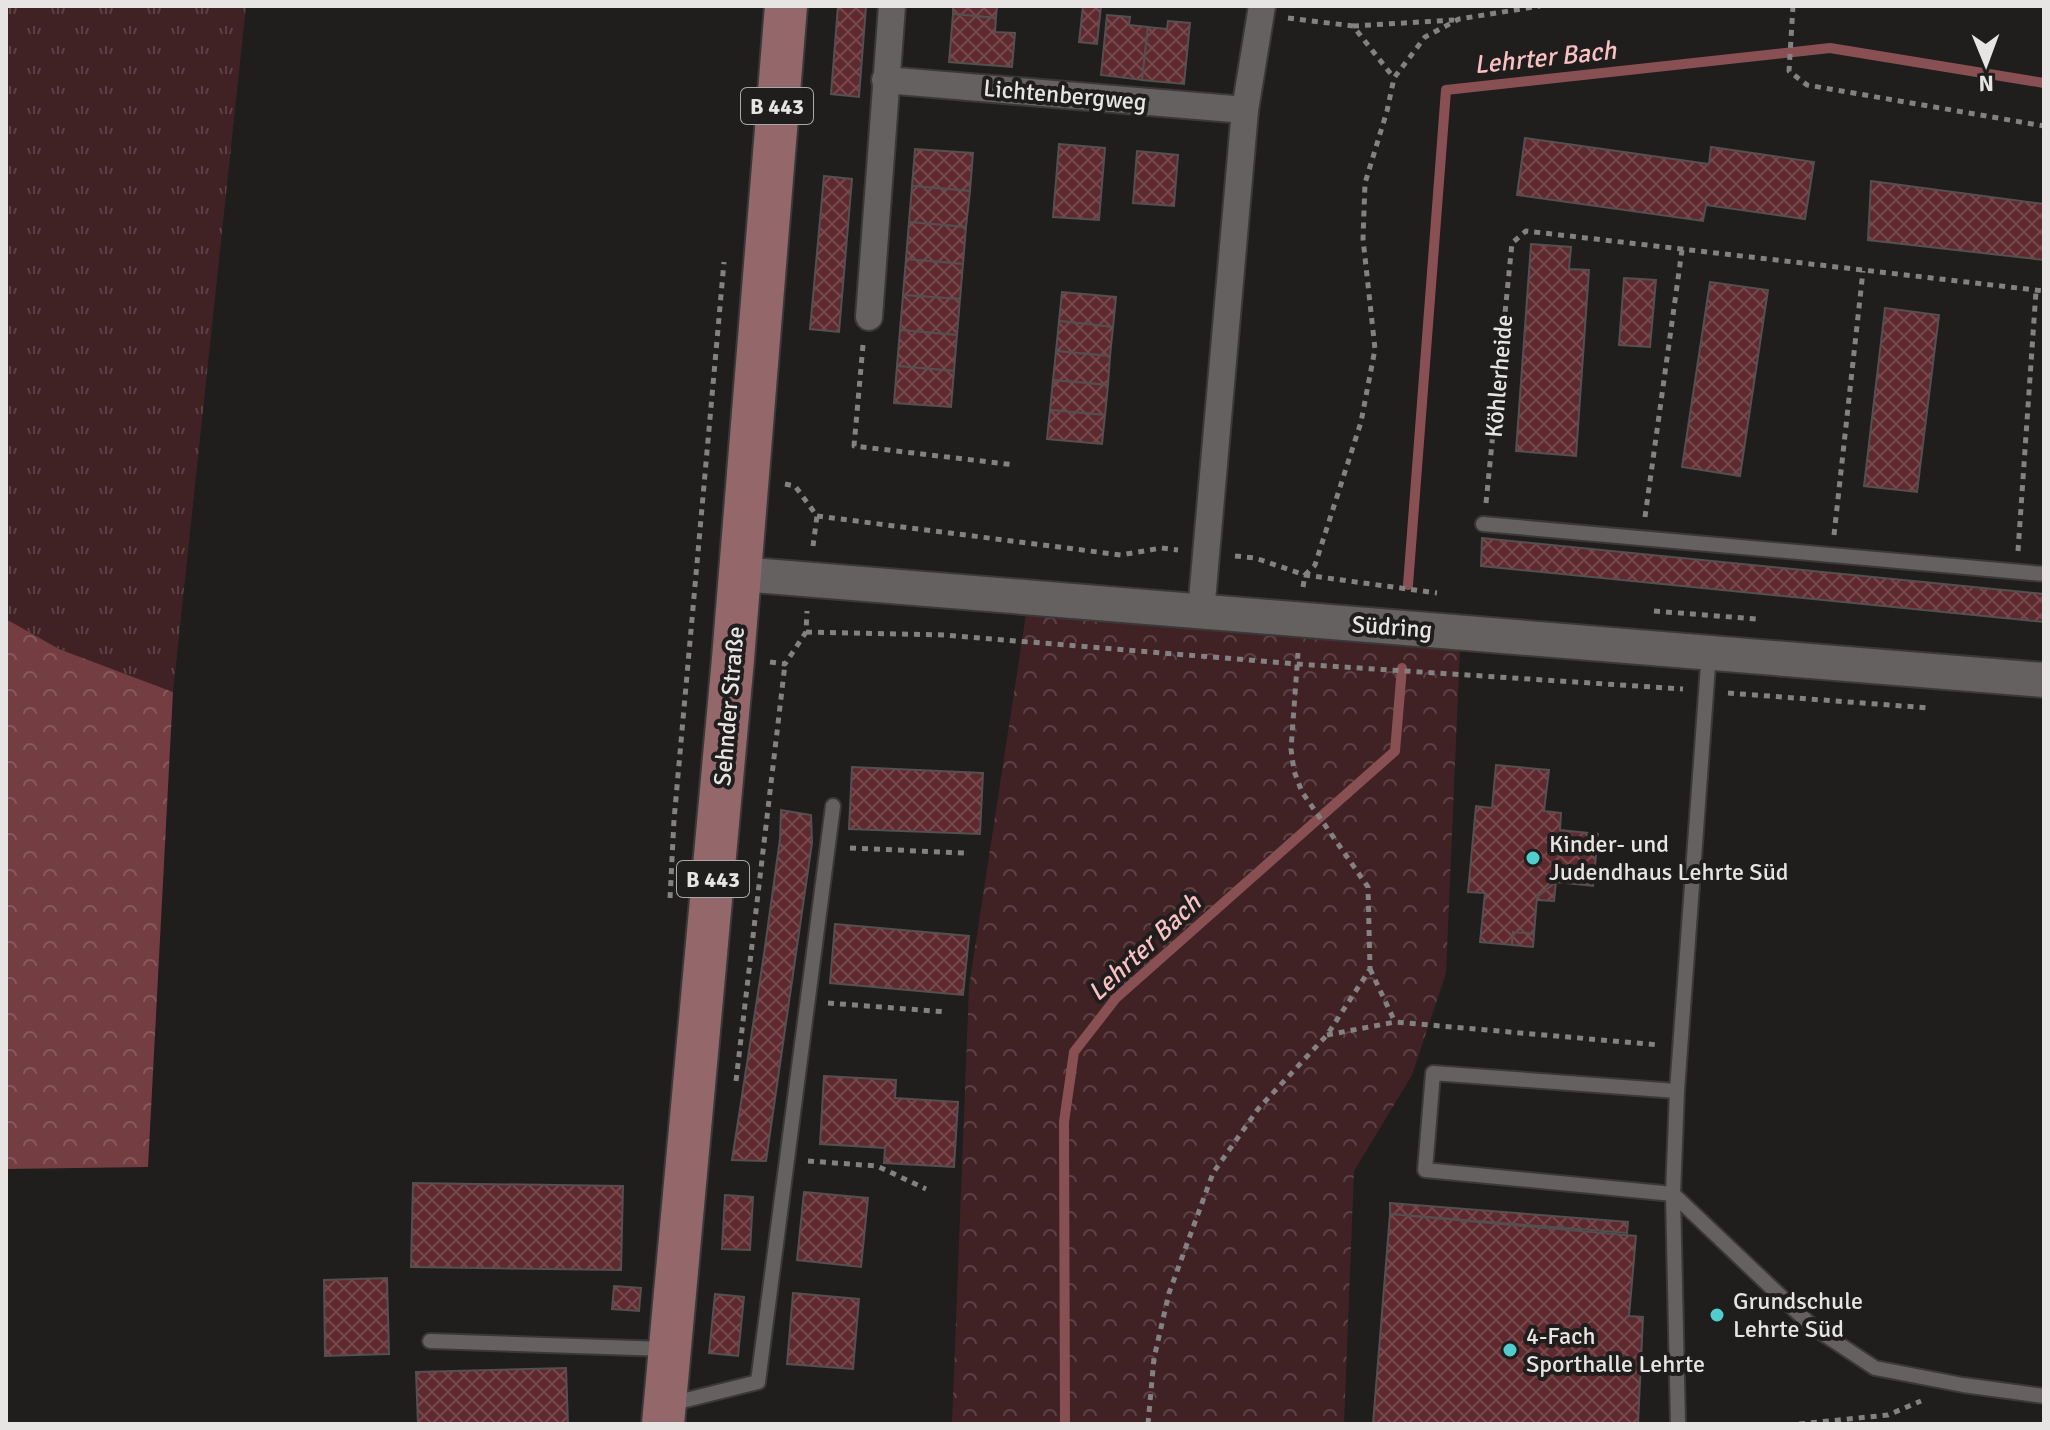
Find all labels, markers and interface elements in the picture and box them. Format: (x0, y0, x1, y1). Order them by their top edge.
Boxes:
north arrow (1946, 24, 2026, 104)
water label: Lehrter Bach (1473, 35, 1619, 81)
text: N (1978, 70, 1994, 97)
street label: Lichtenbergweg (982, 73, 1148, 117)
road number: B 443 (741, 88, 813, 124)
street label: Köhlerheide (1479, 313, 1519, 439)
street label: Südring (1351, 609, 1433, 645)
street label: Sehnder Straße (707, 625, 751, 787)
place label: Kinder- und Judendhaus Lehrte Süd (1549, 829, 1789, 887)
marker: Kinder- und Judendhaus Lehrte Süd (1524, 849, 1542, 867)
road number: B 443 (677, 861, 749, 897)
water label: Lehrter Bach (1082, 887, 1208, 1008)
place label: Grundschule Lehrte Süd (1733, 1286, 1863, 1344)
marker: Grundschule Lehrte Süd (1708, 1306, 1726, 1324)
place label: 4-Fach Sporthalle Lehrte (1526, 1321, 1705, 1379)
marker: 4-Fach Sporthalle Lehrte (1501, 1341, 1519, 1359)

